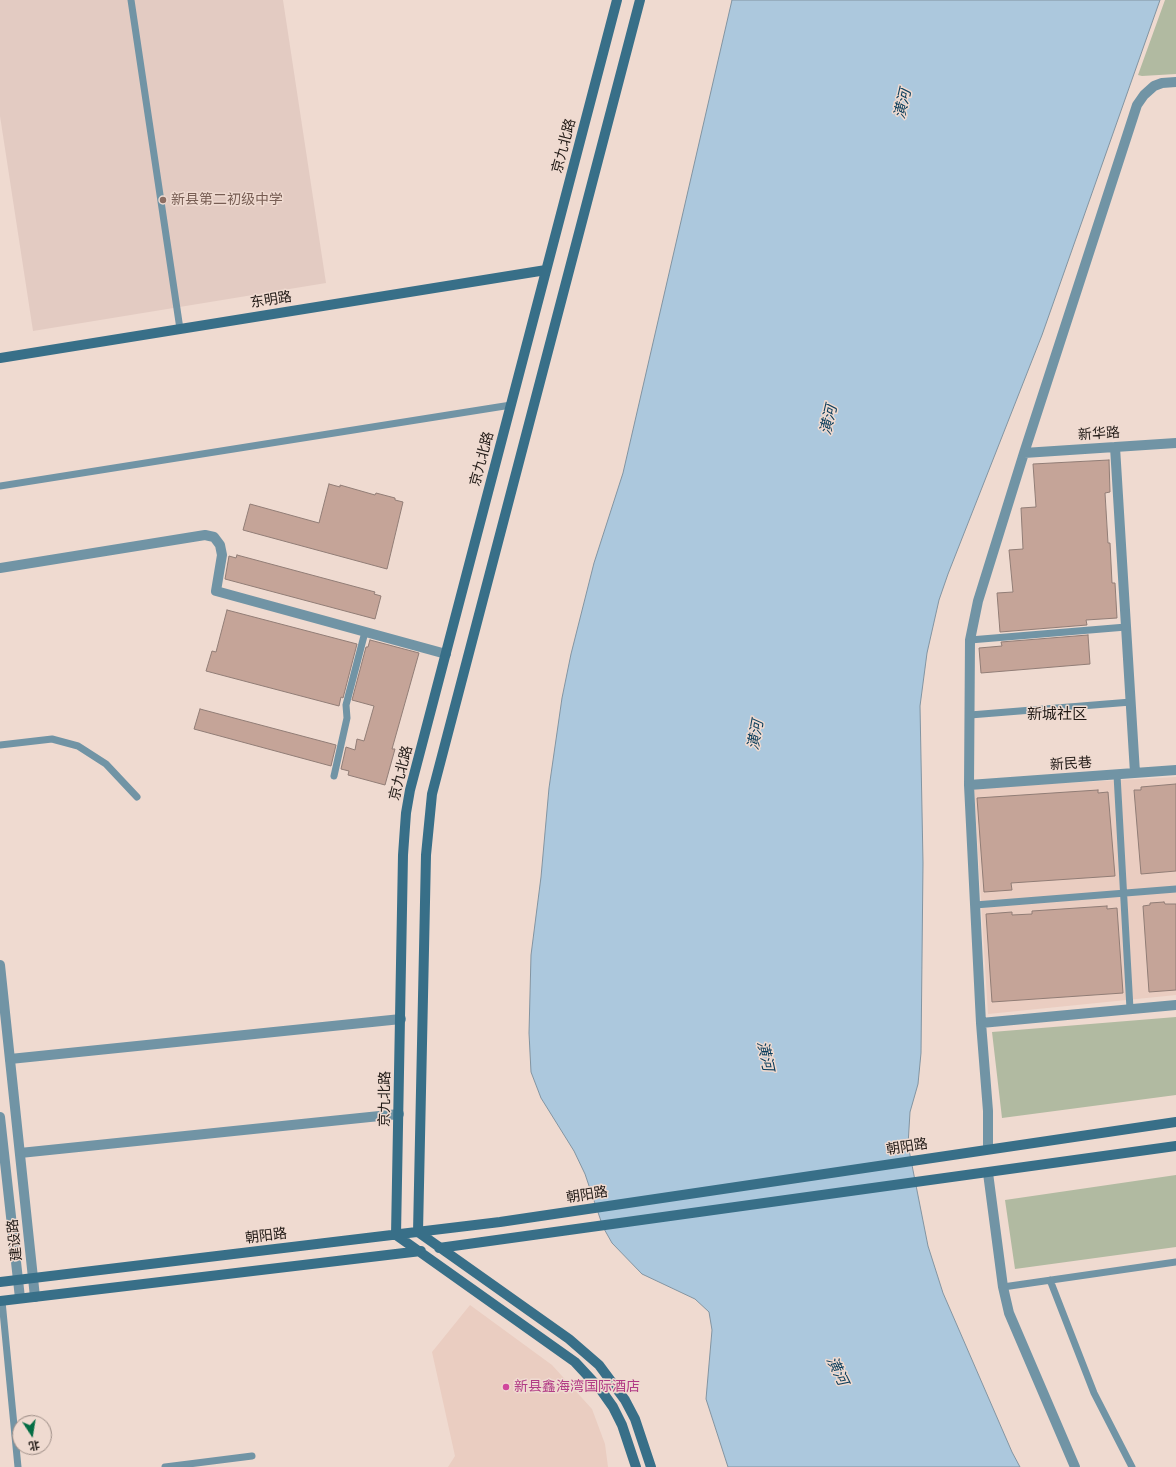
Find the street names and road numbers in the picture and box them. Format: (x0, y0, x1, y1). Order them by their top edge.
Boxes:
street label: 京九北路 (549, 117, 579, 175)
street label: 东明路 (249, 288, 293, 312)
street label: 新华路 (1077, 424, 1121, 444)
street label: 京九北路 (467, 430, 497, 488)
street label: 京九北路 (386, 744, 416, 802)
street label: 新民巷 (1049, 754, 1093, 774)
street label: 京九北路 (376, 1071, 394, 1127)
street label: 朝阳路 (885, 1135, 929, 1159)
street label: 朝阳路 (565, 1183, 609, 1207)
street label: 建设路 (4, 1218, 26, 1262)
street label: 朝阳路 (244, 1225, 288, 1247)

